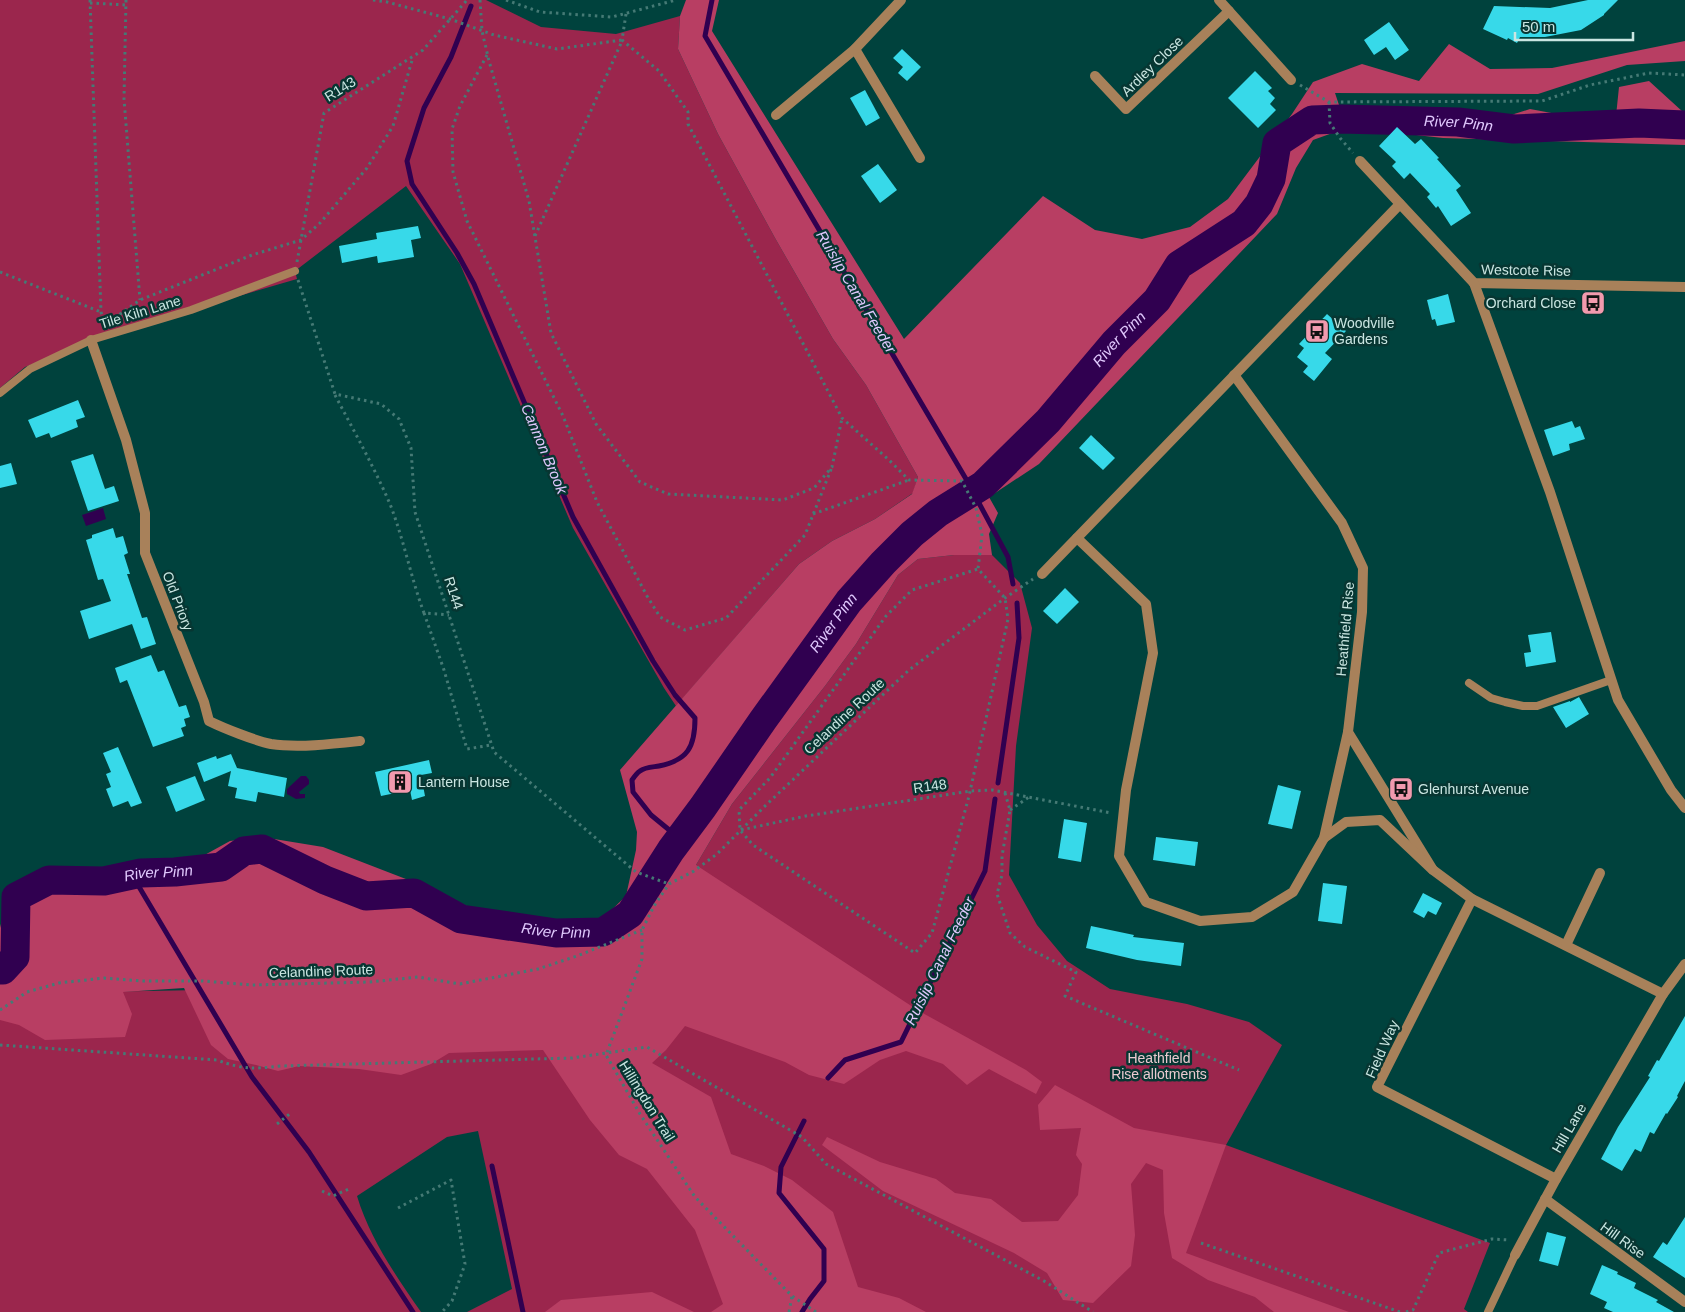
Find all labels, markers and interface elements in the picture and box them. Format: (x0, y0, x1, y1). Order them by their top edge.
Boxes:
scale bar (1515, 10, 1632, 42)
text: 50 m (1522, 18, 1555, 35)
street label: Ardley Close (1118, 33, 1186, 99)
street label: R143 (322, 73, 359, 105)
water label: River Pinn (1424, 112, 1494, 134)
water label: Ruislip Canal Feeder (813, 227, 900, 357)
street label: Westcote Rise (1481, 261, 1571, 279)
bus stop icon: Orchard Close (1580, 290, 1606, 316)
street label: Tile Kiln Lane (97, 292, 183, 332)
place label: Orchard Close (1486, 295, 1576, 311)
water label: River Pinn (1089, 308, 1149, 370)
place label: Woodville Gardens (1334, 315, 1395, 347)
bus stop icon: Woodville Gardens (1304, 318, 1330, 344)
water label: Cannon Brook (518, 401, 572, 498)
street label: Old Priory (159, 569, 197, 633)
street label: R144 (441, 575, 467, 612)
street label: Heathfield Rise (1333, 581, 1357, 677)
water label: River Pinn (806, 589, 860, 655)
street label: Celandine Route (800, 674, 888, 757)
building icon: Lantern House (387, 769, 413, 795)
place label: Lantern House (418, 774, 510, 790)
street label: R148 (912, 776, 948, 796)
bus stop icon: Glenhurst Avenue (1388, 776, 1414, 802)
place label: Glenhurst Avenue (1418, 781, 1529, 797)
water label: River Pinn (122, 861, 194, 884)
water label: Ruislip Canal Feeder (901, 893, 978, 1027)
water label: River Pinn (520, 919, 591, 941)
street label: Celandine Route (269, 961, 374, 981)
street label: Field Way (1362, 1018, 1402, 1080)
park label: Heathfield Rise allotments (1111, 1050, 1207, 1082)
street label: Hillingdon Trail (616, 1058, 678, 1144)
street label: Hill Lane (1548, 1100, 1590, 1156)
street label: Hill Rise (1598, 1218, 1649, 1262)

